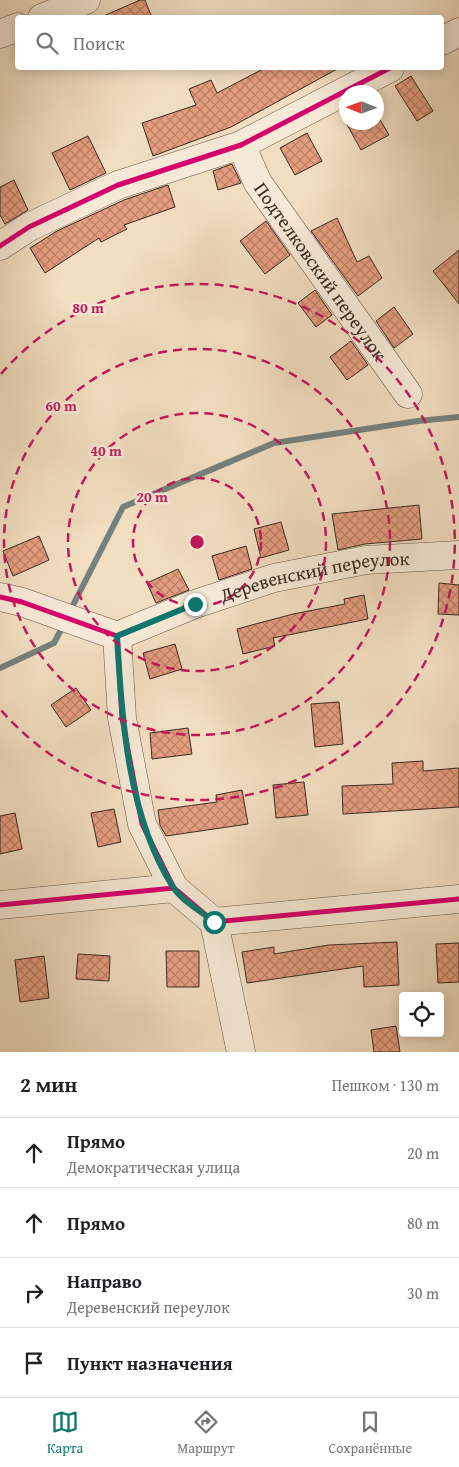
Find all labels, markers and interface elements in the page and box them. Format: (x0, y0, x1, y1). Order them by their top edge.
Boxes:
search box (15, 15, 444, 70)
icon: search (33, 29, 61, 57)
text: Поиск (73, 29, 125, 57)
north arrow (339, 85, 384, 130)
street label: Подтелковский переулок (247, 176, 394, 367)
text: 80 m (72, 297, 104, 318)
text: 60 m (45, 395, 77, 416)
text: 40 m (90, 440, 122, 461)
text: 20 m (136, 486, 168, 507)
centre of rings (188, 533, 206, 551)
street label: Деревенский переулок (215, 544, 410, 609)
route end (184, 593, 207, 616)
route start (203, 911, 226, 934)
map controls (399, 992, 444, 1037)
button: locate (399, 992, 444, 1037)
text: 2 мин (20, 1069, 77, 1100)
text: Пешком · 130 m (332, 1073, 439, 1097)
text: Прямо (67, 1127, 125, 1155)
icon: ahead (20, 1139, 48, 1167)
text: 20 m (407, 1141, 439, 1165)
text: Демократическая улица (67, 1155, 240, 1179)
icon: ahead (20, 1209, 48, 1237)
text: Прямо (67, 1209, 125, 1237)
text: 80 m (407, 1211, 439, 1235)
text: Направо (67, 1267, 142, 1295)
icon: right (20, 1279, 48, 1307)
text: 30 m (407, 1281, 439, 1305)
text: Деревенский переулок (67, 1295, 230, 1319)
icon: arrive (20, 1349, 48, 1377)
text: Пункт назначения (67, 1349, 233, 1377)
tab: Карта (47, 1408, 83, 1458)
tab: Маршрут (177, 1408, 235, 1458)
tab: Сохранённые (329, 1408, 412, 1458)

